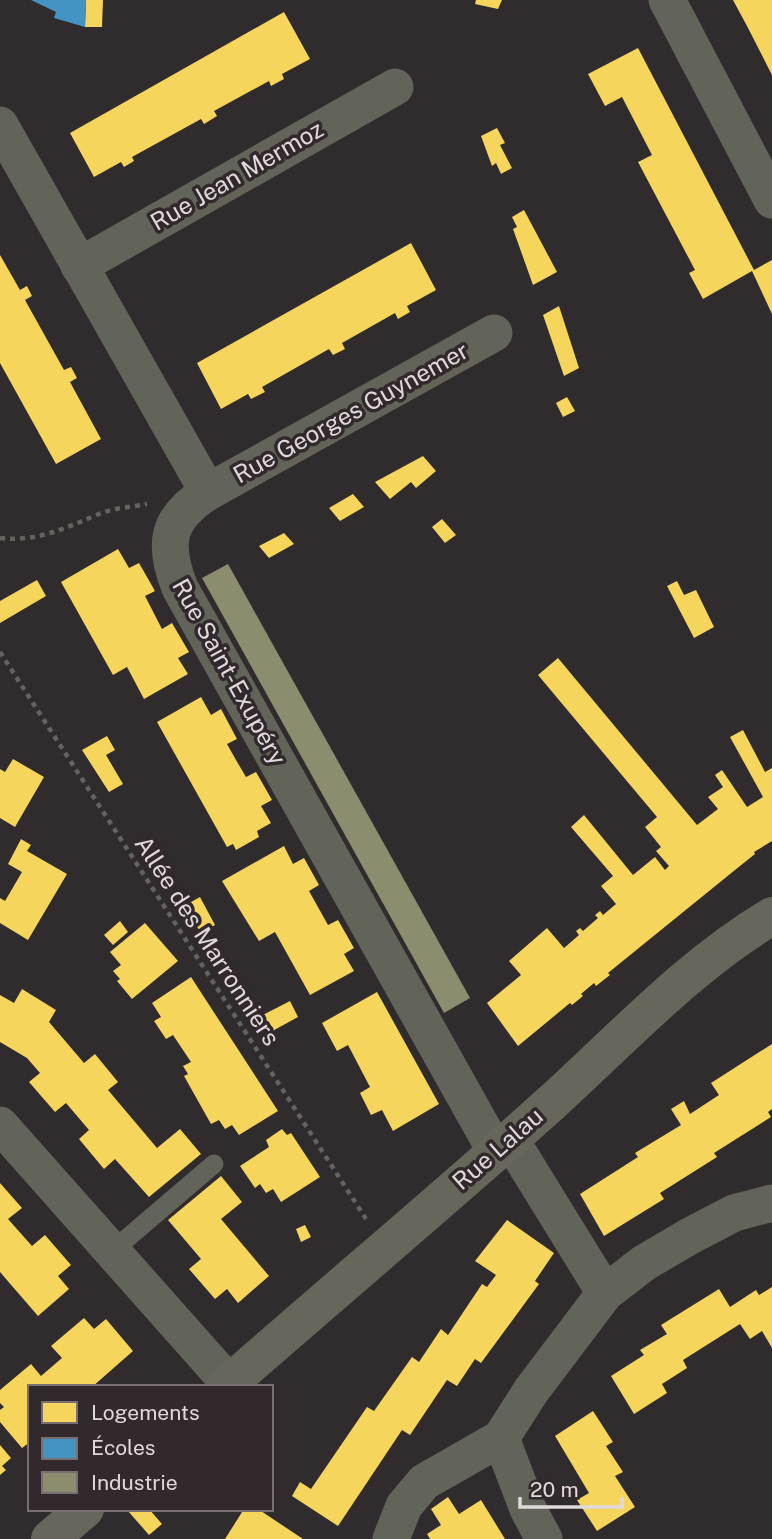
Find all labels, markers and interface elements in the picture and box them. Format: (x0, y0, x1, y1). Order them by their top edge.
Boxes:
street label: Rue Jean Mermoz (145, 114, 328, 236)
street label: Rue Georges Guynemer (228, 336, 473, 488)
street label: Rue Saint-Exupéry (167, 574, 293, 770)
street label: Allée des Marronniers (130, 830, 286, 1050)
street label: Rue Lalau (447, 1101, 548, 1195)
legend (28, 1385, 273, 1511)
text: Logements (91, 1400, 200, 1425)
text: Écoles (91, 1435, 155, 1460)
scale bar (520, 1466, 622, 1510)
text: Industrie (91, 1470, 178, 1495)
text: 20 m (530, 1477, 579, 1502)

